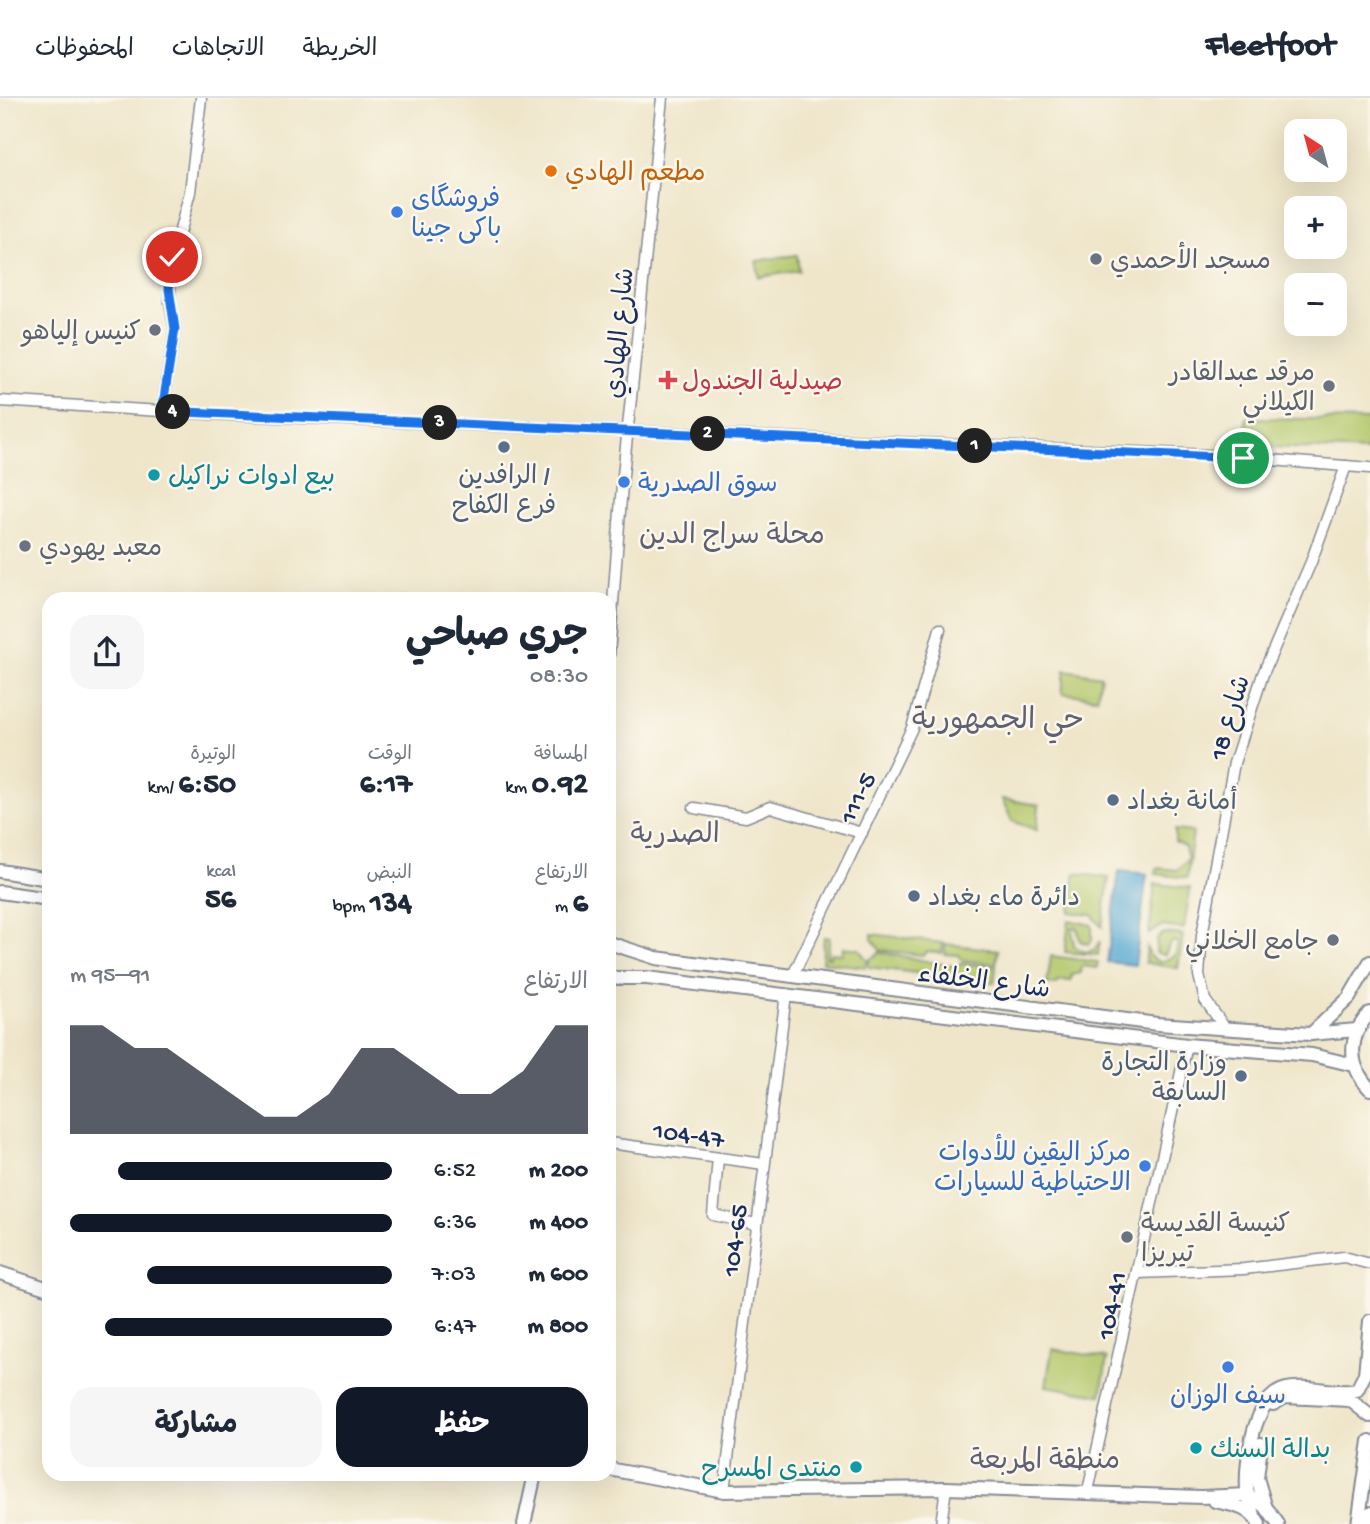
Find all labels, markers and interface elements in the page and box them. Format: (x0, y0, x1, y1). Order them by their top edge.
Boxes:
text: Fleetfoot (1205, 29, 1335, 67)
text: المحفوظات (35, 36, 134, 65)
text: الاتجاهات (172, 36, 265, 65)
text: الخريطة (303, 36, 377, 65)
north arrow (1284, 119, 1348, 182)
map controls (1284, 119, 1347, 336)
place label: مطعم الهادي (565, 160, 706, 191)
marker: مطعم الهادي (543, 163, 559, 179)
place label: فروشگاى باكى جينا (411, 182, 502, 247)
button: + (1284, 196, 1347, 259)
marker: فروشگاى باكى جينا (389, 204, 405, 220)
pin (142, 227, 202, 287)
icon: check (153, 238, 191, 276)
place label: مسجد الأحمدي (1110, 241, 1271, 279)
marker: مسجد الأحمدي (1088, 251, 1104, 267)
street label: شارع الهادي (601, 267, 644, 400)
button: − (1284, 273, 1347, 336)
place label: كنيس إلياهو (20, 319, 141, 350)
marker: كنيس إلياهو (147, 322, 163, 338)
place label: مرقد عبدالقادر الكيلاني (1167, 360, 1315, 424)
place label: صيدلية الجندول (682, 369, 843, 400)
marker: صيدلية الجندول (660, 372, 676, 388)
marker: مرقد عبدالقادر الكيلاني (1321, 378, 1337, 394)
pin: 4 (156, 394, 190, 430)
text: 4 (168, 400, 177, 423)
pin: 3 (422, 406, 458, 440)
text: 3 (435, 411, 444, 434)
pin: 2 (690, 416, 726, 452)
text: 2 (703, 422, 712, 445)
pin: 1 (958, 428, 992, 464)
pin (1213, 428, 1273, 488)
text: 1 (971, 434, 978, 457)
marker: الرافدين / فرع الكفاح (496, 439, 512, 455)
icon: arrive (1224, 439, 1262, 477)
place label: الرافدين / فرع الكفاح (452, 463, 556, 524)
place label: بيع ادوات نراكيل (168, 464, 335, 495)
marker: بيع ادوات نراكيل (146, 467, 162, 483)
place label: سوق الصدرية (638, 471, 778, 502)
marker: سوق الصدرية (616, 474, 632, 490)
district label: محلة سراج الدين (639, 521, 825, 554)
place label: معبد يهودي (39, 535, 162, 566)
marker: معبد يهودي (17, 538, 33, 554)
button: share (70, 615, 144, 689)
text: جري صباحي (406, 616, 588, 660)
text: 08:30 (530, 664, 588, 691)
street label: شارع 18 (1204, 672, 1260, 765)
district label: حي الجمهورية (912, 705, 1084, 744)
text: الوتيرة (190, 744, 236, 767)
text: الوقت (368, 744, 412, 767)
text: المسافة (534, 744, 588, 767)
street label: 111-5 (834, 768, 886, 831)
text: 6:50 (179, 769, 236, 804)
text: 6:17 (360, 769, 412, 804)
text: 0.92 (532, 769, 588, 804)
text: /km (148, 777, 179, 800)
text: km (505, 777, 532, 800)
place label: أمانة بغداد (1127, 785, 1238, 820)
marker: أمانة بغداد (1105, 792, 1121, 808)
district label: الصدرية (630, 820, 720, 853)
text: kcal (206, 861, 236, 884)
text: النبض (367, 863, 412, 886)
text: الارتفاع (535, 863, 588, 886)
text: 56 (205, 884, 236, 919)
place label: دائرة ماء بغداد (928, 885, 1080, 916)
text: 134 (370, 888, 412, 923)
text: 6 (573, 888, 588, 923)
marker: دائرة ماء بغداد (906, 888, 922, 904)
text: bpm (333, 896, 370, 919)
text: m (555, 896, 573, 919)
place label: جامع الخلاني (1185, 929, 1319, 963)
marker: جامع الخلاني (1325, 932, 1341, 948)
street label: شارع الخلفاء (915, 961, 1052, 1008)
text: 91–95 m (70, 963, 150, 990)
text: الارتفاع (524, 970, 588, 997)
place label: وزارة التجارة السابقة (1101, 1050, 1227, 1111)
marker: وزارة التجارة السابقة (1233, 1068, 1249, 1084)
street label: 104-47 (650, 1117, 727, 1158)
place label: مركز اليقين للأدوات الاحتياطية للسيارات (934, 1133, 1131, 1201)
text: 6:52 (434, 1158, 476, 1185)
text: 200 m (529, 1158, 588, 1185)
marker: مركز اليقين للأدوات الاحتياطية للسيارات (1137, 1158, 1153, 1174)
street label: 104-65 (718, 1203, 757, 1279)
text: 6:36 (434, 1210, 476, 1237)
text: 400 m (529, 1210, 588, 1237)
place label: كنيسة القديسة تيريزا (1141, 1211, 1290, 1272)
marker: كنيسة القديسة تيريزا (1119, 1229, 1135, 1245)
text: 7:03 (432, 1262, 476, 1289)
text: 600 m (528, 1262, 588, 1289)
street label: 104-41 (1092, 1269, 1137, 1344)
text: 6:47 (434, 1314, 476, 1341)
text: 800 m (527, 1314, 588, 1341)
marker: سيف الوزان (1220, 1359, 1236, 1375)
place label: سيف الوزان (1170, 1383, 1286, 1414)
button: مشاركة (70, 1387, 322, 1467)
button: حفظ (336, 1387, 588, 1467)
place label: بدالة السنك (1210, 1437, 1331, 1468)
marker: بدالة السنك (1188, 1440, 1204, 1456)
district label: منطقة المربعة (970, 1446, 1120, 1479)
place label: منتدى المسرح (701, 1456, 842, 1487)
marker: منتدى المسرح (848, 1459, 864, 1475)

